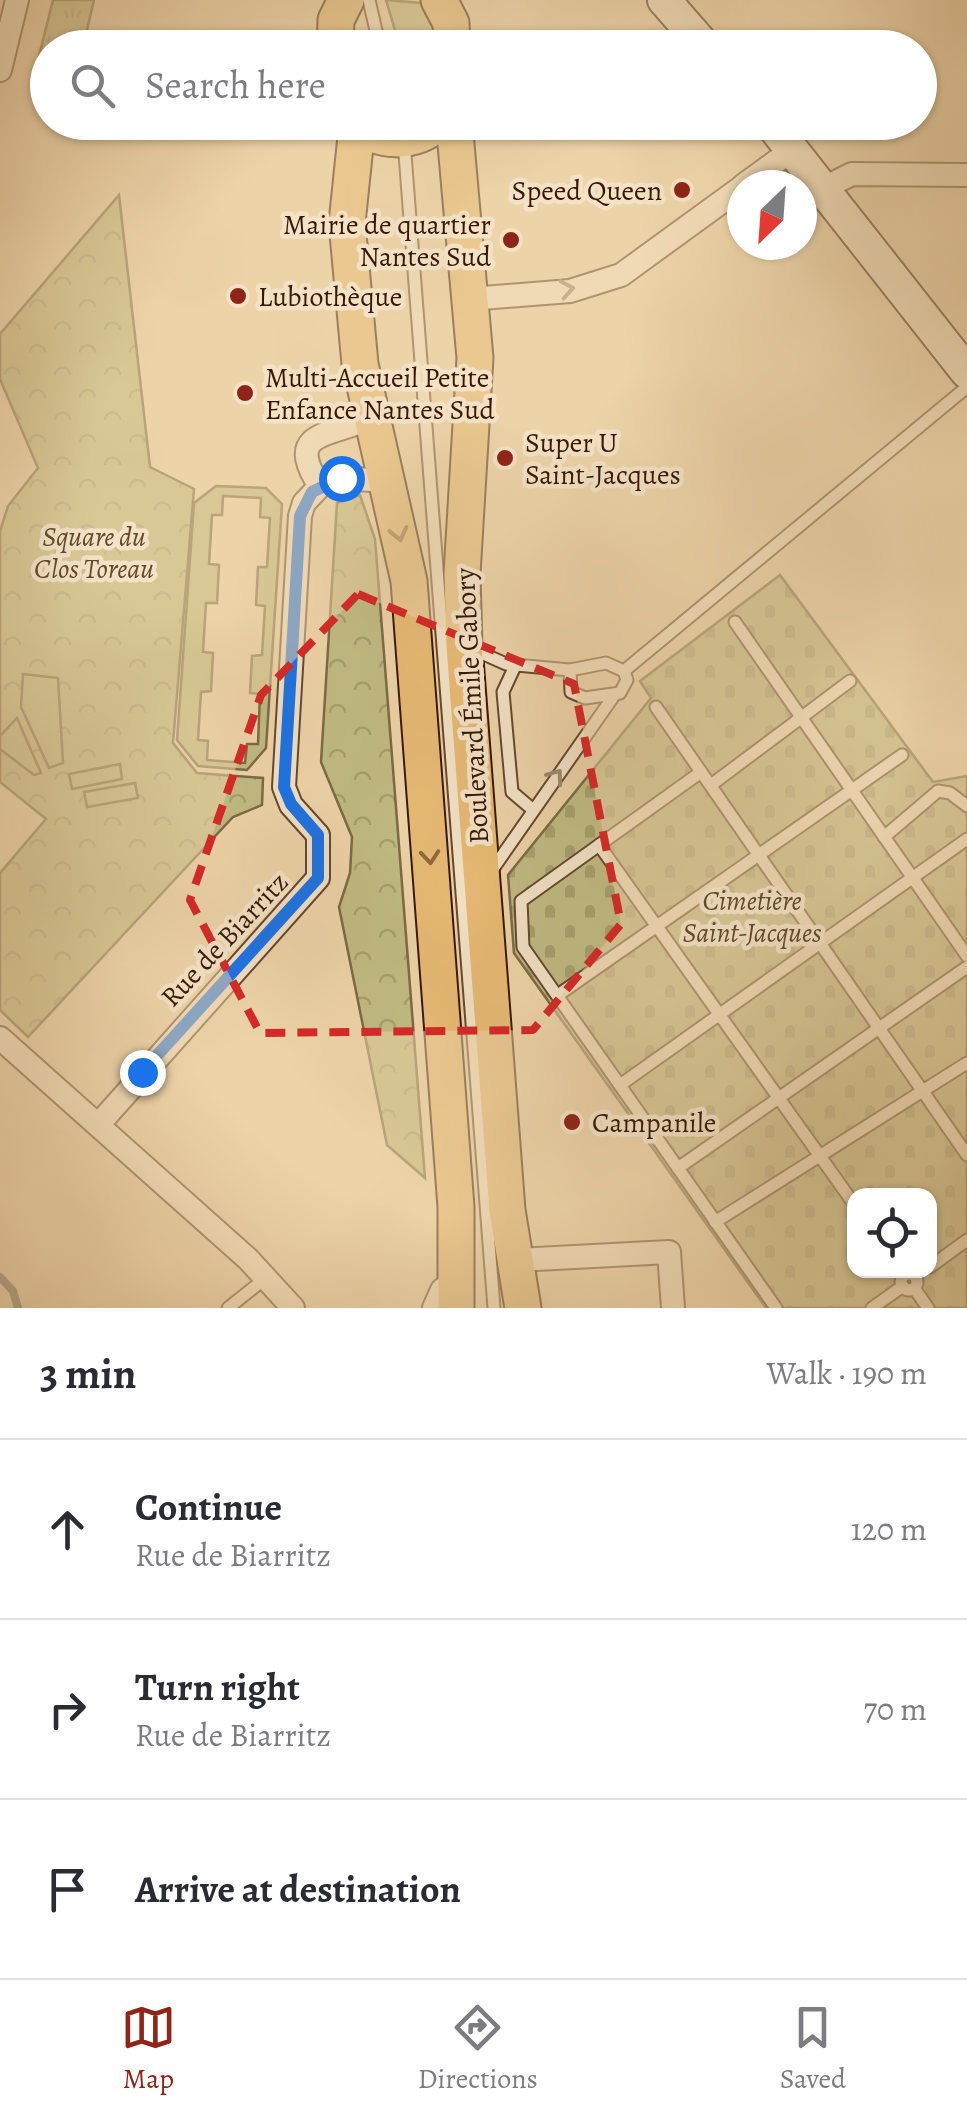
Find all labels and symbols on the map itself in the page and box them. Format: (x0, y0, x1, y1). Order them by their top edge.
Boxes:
north arrow (727, 170, 817, 260)
place label: Speed Queen (512, 172, 662, 210)
marker: Speed Queen (671, 179, 693, 201)
place label: Mairie de quartier Nantes Sud (283, 206, 492, 276)
marker: Mairie de quartier Nantes Sud (500, 229, 522, 251)
place label: Lubiothèque (258, 278, 402, 316)
one-way arrow (559, 279, 575, 300)
marker: Lubiothèque (227, 285, 249, 307)
place label: Multi-Accueil Petite Enfance Nantes Sud (265, 359, 495, 429)
marker: Multi-Accueil Petite Enfance Nantes Sud (234, 382, 256, 404)
place label: Super U Saint-Jacques (525, 424, 681, 494)
marker: Super U Saint-Jacques (494, 447, 516, 469)
route start (319, 456, 365, 502)
park label: Square du Clos Toreau (34, 518, 154, 588)
one-way arrow (387, 525, 408, 542)
street label: Boulevard Émile Gabory (446, 567, 498, 845)
one-way arrow (545, 769, 562, 787)
one-way arrow (419, 849, 441, 865)
street label: Rue de Biarritz (152, 864, 297, 1015)
park label: Cimetière Saint-Jacques (682, 882, 822, 952)
route end (120, 1050, 166, 1096)
place label: Campanile (592, 1104, 716, 1142)
marker: Campanile (561, 1111, 583, 1133)

